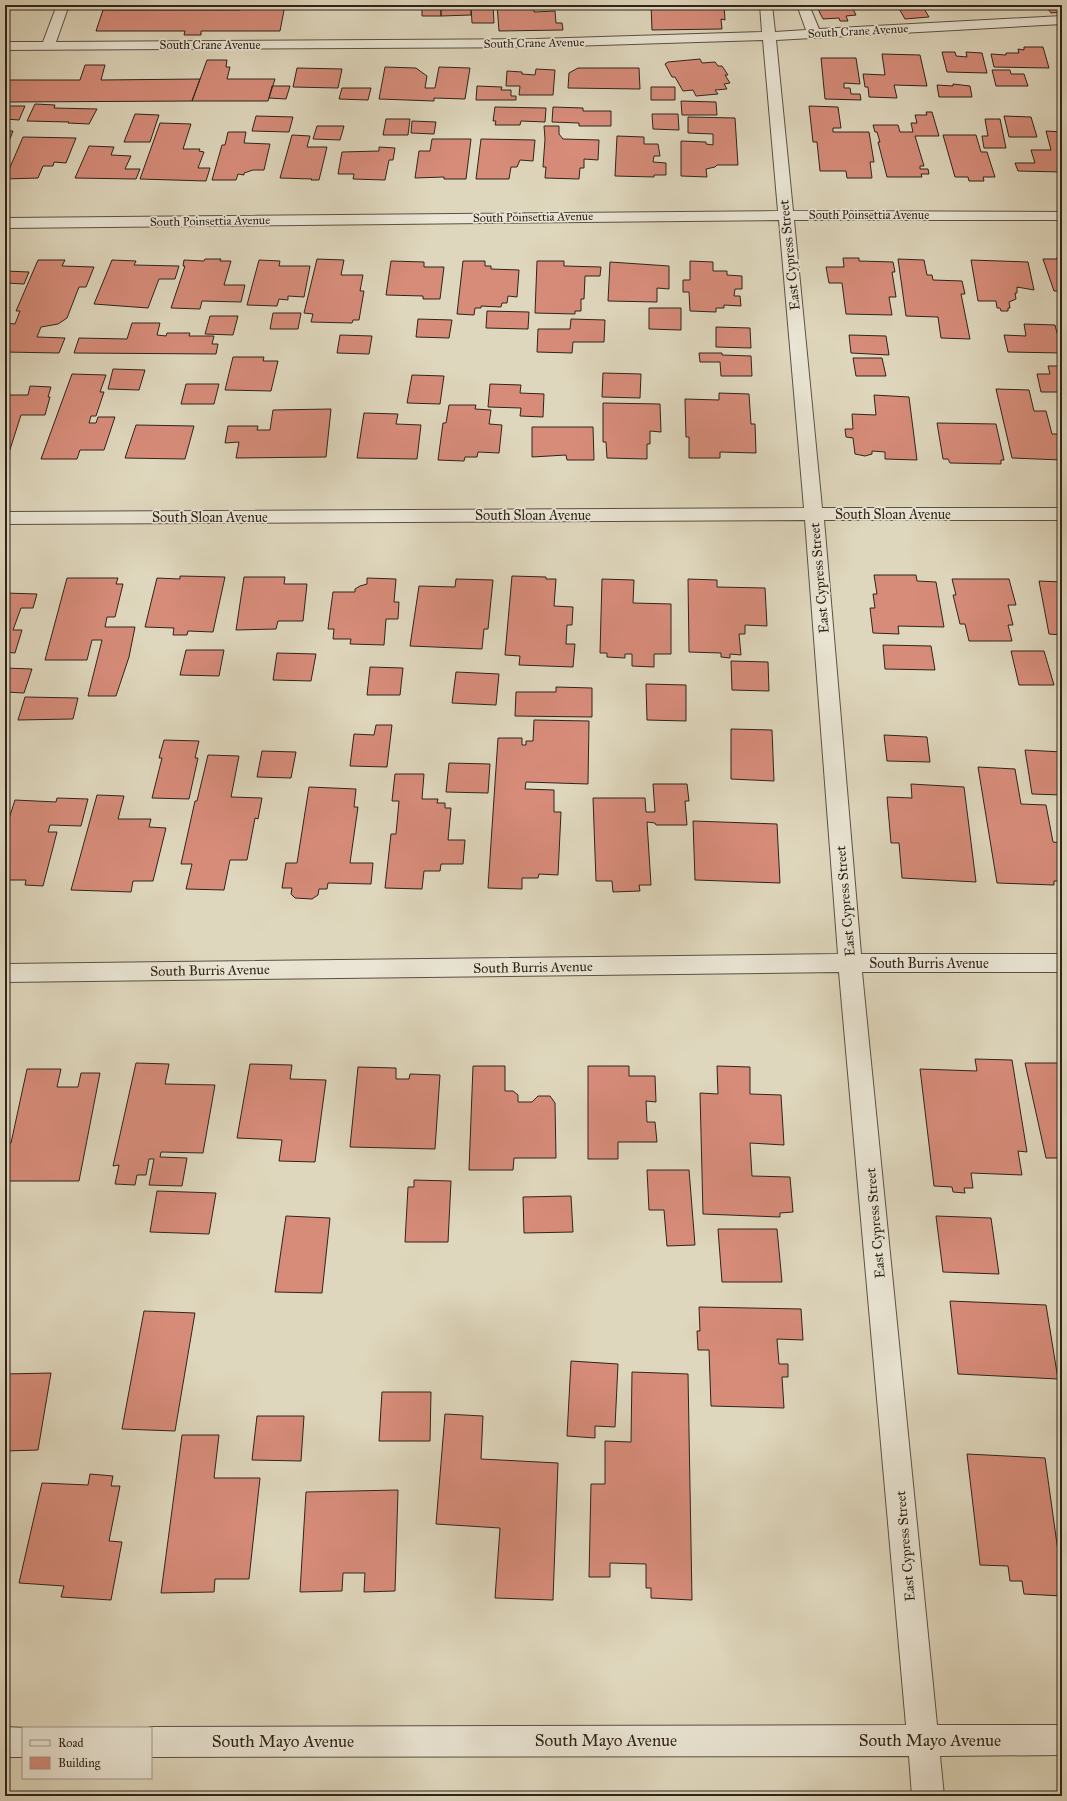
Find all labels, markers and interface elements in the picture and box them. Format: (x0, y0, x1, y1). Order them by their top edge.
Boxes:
street label: South Crane Avenue (807, 21, 909, 41)
street label: South Crane Avenue (483, 35, 585, 51)
street label: South Crane Avenue (160, 38, 260, 52)
street label: East Cypress Street (775, 199, 804, 311)
street label: South Poinsettia Avenue (809, 208, 929, 222)
street label: South Poinsettia Avenue (473, 209, 593, 225)
street label: South Poinsettia Avenue (150, 213, 270, 229)
street label: South Sloan Avenue (835, 506, 951, 523)
street label: South Sloan Avenue (475, 507, 591, 524)
street label: South Sloan Avenue (152, 509, 268, 526)
street label: East Cypress Street (806, 522, 833, 634)
street label: East Cypress Street (832, 845, 859, 957)
street label: South Burris Avenue (869, 955, 989, 972)
street label: South Burris Avenue (473, 958, 593, 977)
street label: South Burris Avenue (150, 961, 270, 980)
street label: East Cypress Street (862, 1167, 889, 1279)
street label: East Cypress Street (892, 1490, 919, 1602)
legend (22, 1727, 152, 1779)
street label: South Mayo Avenue (535, 1730, 677, 1751)
street label: South Mayo Avenue (859, 1730, 1001, 1751)
street label: South Mayo Avenue (212, 1731, 354, 1752)
text: Road (58, 1736, 84, 1750)
text: Building (58, 1756, 101, 1771)

